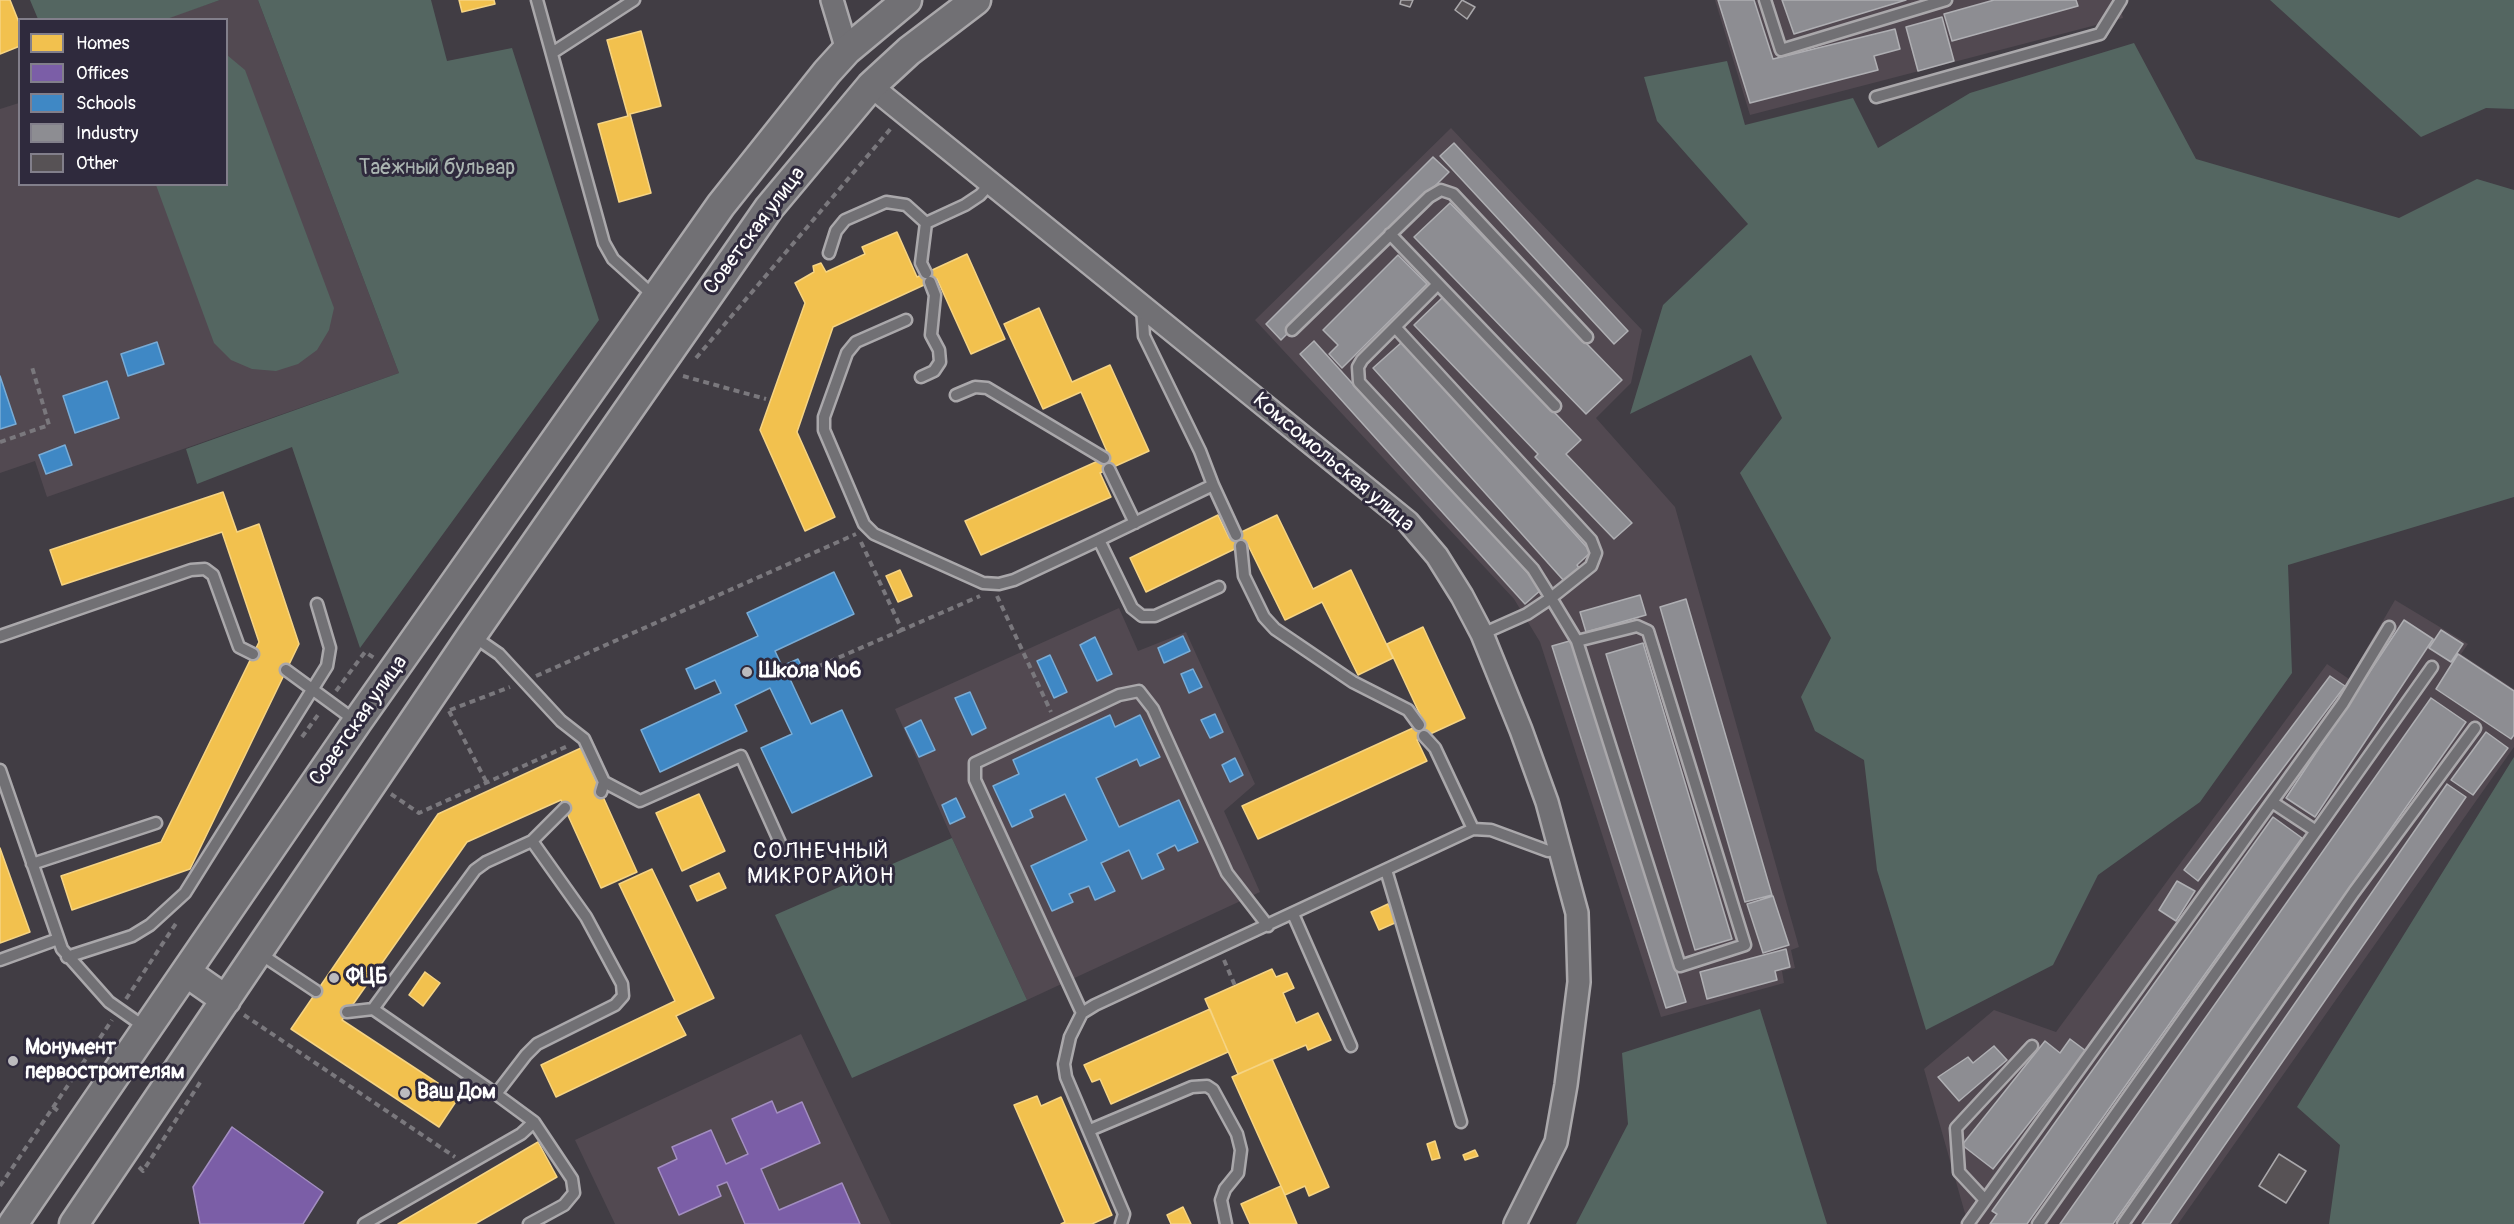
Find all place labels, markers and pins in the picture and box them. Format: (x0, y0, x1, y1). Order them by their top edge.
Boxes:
place label: Школа №6 (759, 659, 861, 685)
marker: Школа №6 (740, 665, 754, 679)
place label: ФЦБ (346, 965, 388, 991)
marker: ФЦБ (327, 971, 341, 985)
place label: Монумент первостроителям (25, 1036, 184, 1086)
marker: Монумент первостроителям (6, 1054, 20, 1068)
place label: Ваш Дом (417, 1080, 496, 1106)
marker: Ваш Дом (398, 1086, 412, 1100)

